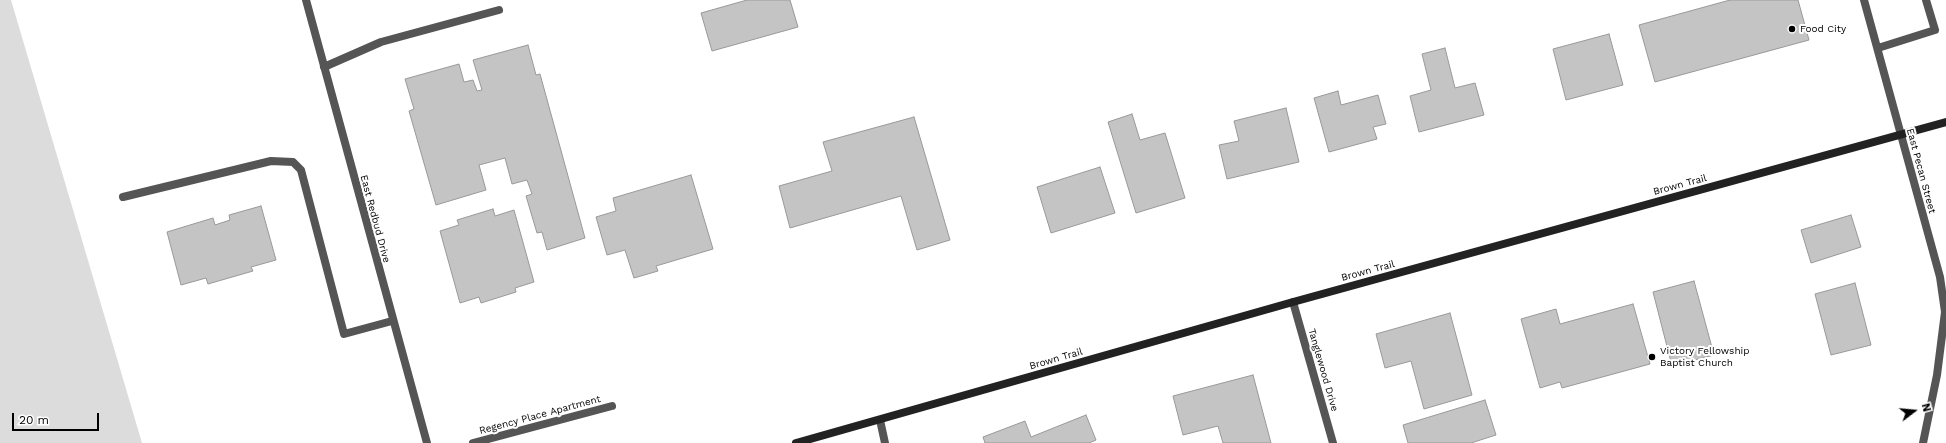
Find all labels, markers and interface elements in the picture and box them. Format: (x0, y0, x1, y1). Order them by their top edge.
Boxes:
place label: Food City (1800, 23, 1846, 35)
marker: Food City (1787, 24, 1797, 34)
street label: East Pecan Street (1904, 127, 1938, 215)
street label: Brown Trail (1652, 172, 1708, 198)
street label: East Redbud Drive (358, 174, 392, 264)
street label: Brown Trail (1340, 258, 1396, 284)
street label: Tanglewood Drive (1305, 327, 1341, 413)
place label: Victory Fellowship Baptist Church (1660, 345, 1749, 368)
street label: Brown Trail (1028, 346, 1084, 372)
marker: Victory Fellowship Baptist Church (1647, 352, 1657, 362)
north arrow (1894, 391, 1934, 431)
street label: Regency Place Apartment (478, 393, 602, 437)
text: N (1919, 402, 1933, 413)
scale bar (14, 405, 101, 431)
text: 20 m (19, 413, 49, 427)

